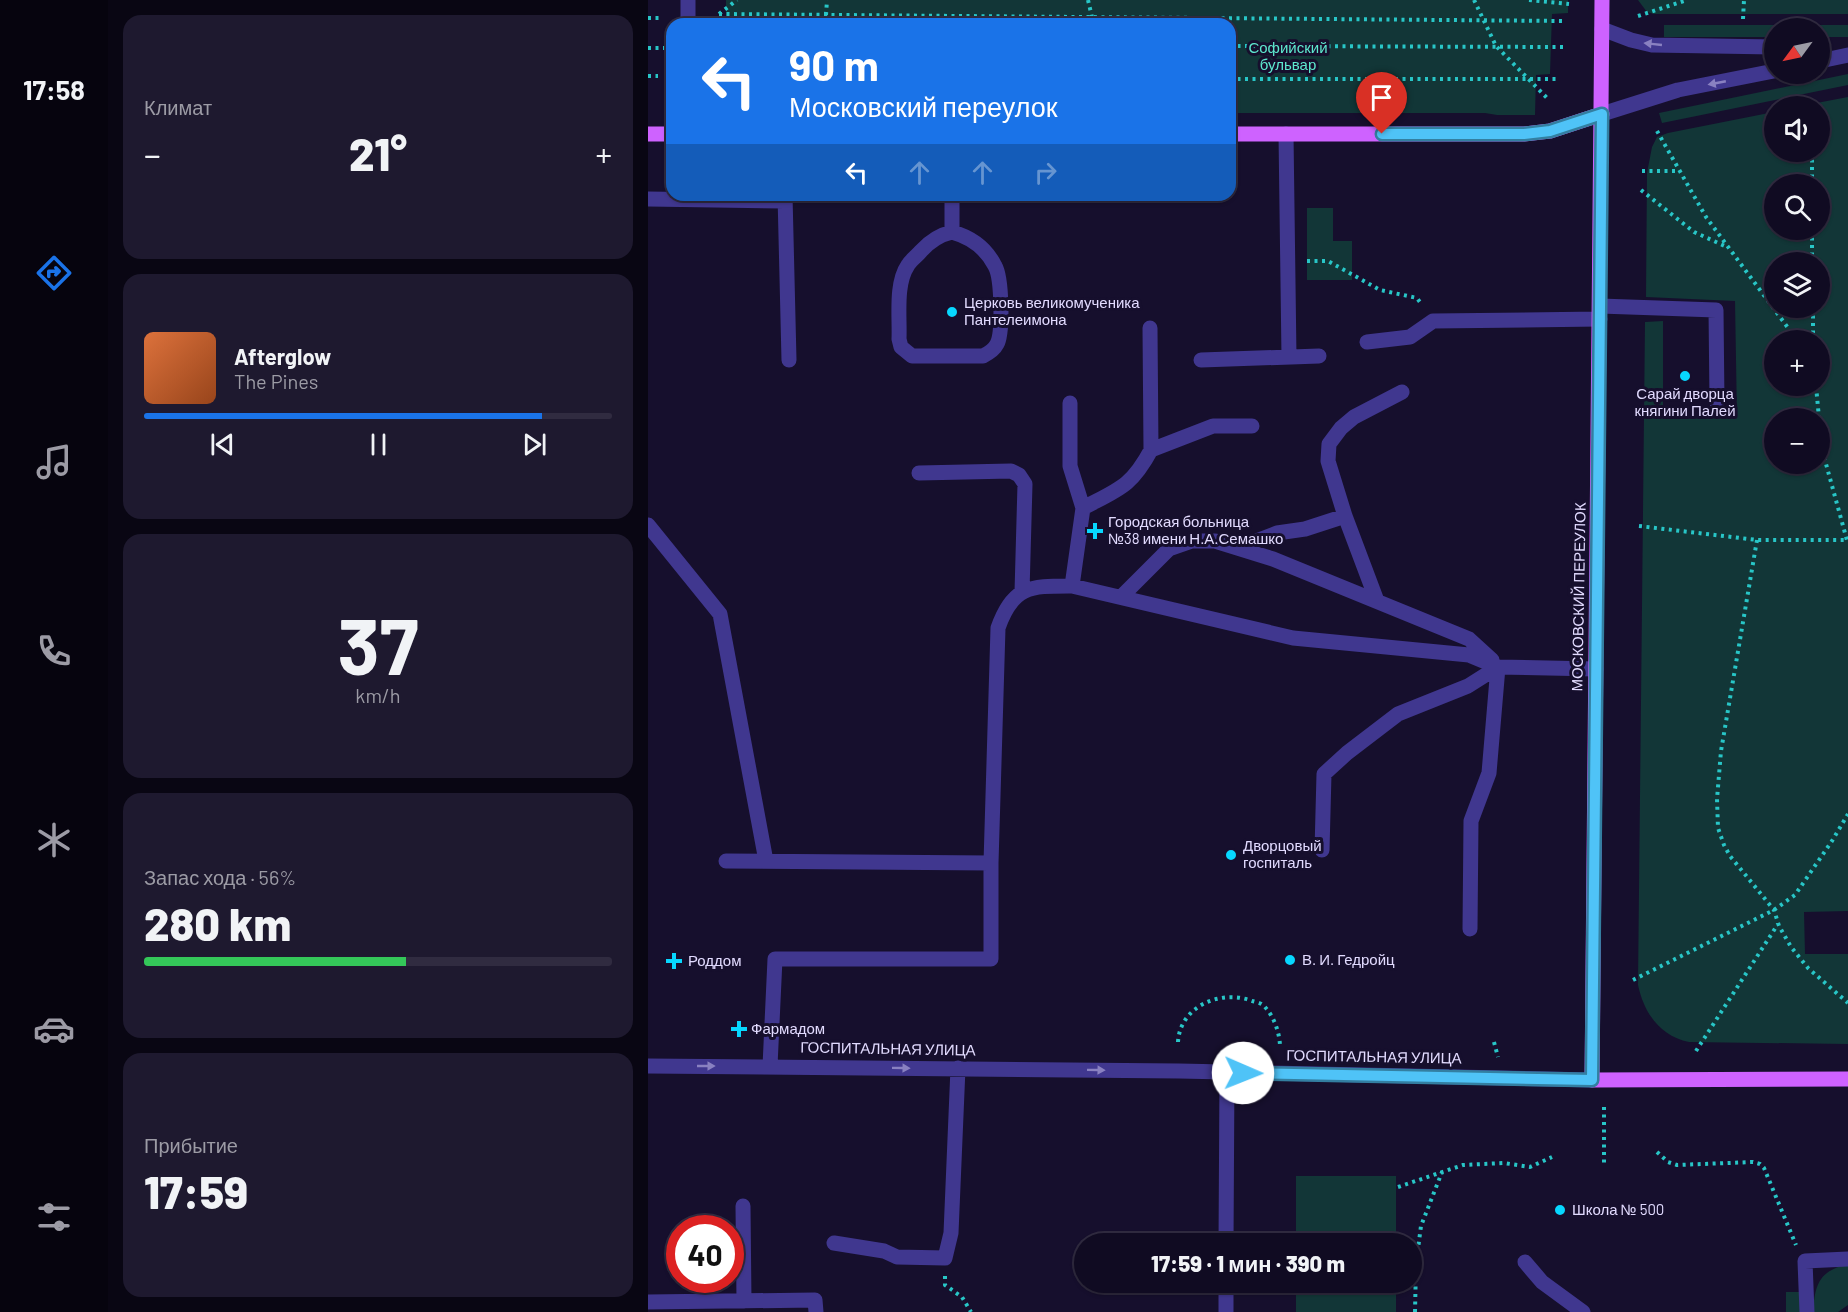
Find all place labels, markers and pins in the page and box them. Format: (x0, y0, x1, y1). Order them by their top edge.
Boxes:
pin (1356, 72, 1407, 134)
place label: Церковь великомученика Пантелеимона (964, 293, 1140, 328)
marker: Церковь великомученика Пантелеимона (945, 305, 959, 319)
marker: Сарай дворца княгини Палей (1678, 369, 1692, 383)
place label: Сарай дворца княгини Палей (1634, 384, 1736, 419)
place label: Городская больница №38 имени Н.А.Семашко (1108, 512, 1283, 547)
marker: Городская больница №38 имени Н.А.Семашко (1086, 522, 1104, 540)
place label: Дворцовый госпиталь (1243, 836, 1322, 871)
marker: Дворцовый госпиталь (1224, 848, 1238, 862)
place label: В. И. Гедройц (1302, 950, 1395, 968)
place label: Роддом (688, 951, 742, 969)
marker: Роддом (665, 952, 683, 970)
marker: В. И. Гедройц (1283, 953, 1297, 967)
place label: Фармадом (751, 1019, 825, 1037)
marker: Фармадом (732, 1022, 746, 1036)
place label: Школа № 500 (1572, 1200, 1664, 1218)
marker: Школа № 500 (1553, 1203, 1567, 1217)

